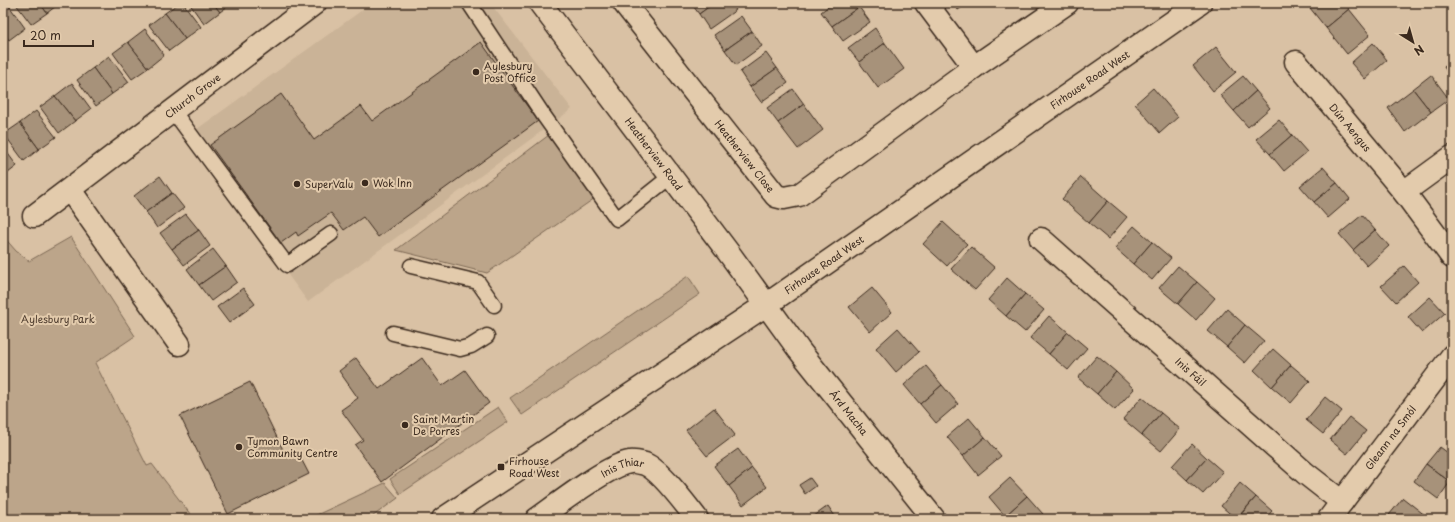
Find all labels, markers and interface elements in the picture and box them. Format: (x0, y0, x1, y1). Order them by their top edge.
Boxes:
scale bar (24, 22, 93, 48)
north arrow (1393, 22, 1433, 62)
text: 20 m (30, 26, 61, 44)
text: N (1410, 41, 1428, 60)
street label: Firhouse Road West (1047, 46, 1132, 112)
place label: Aylesbury Post Office (484, 58, 536, 85)
marker: Aylesbury Post Office (471, 67, 481, 77)
street label: Church Grove (161, 69, 223, 121)
street label: Dún Aengus (1326, 100, 1375, 155)
street label: Heatherview Road (622, 114, 687, 193)
street label: Heatherview Close (712, 116, 778, 195)
place label: Wok Inn (373, 175, 412, 190)
place label: SuperValu (305, 176, 353, 191)
marker: Wok Inn (360, 178, 370, 188)
marker: SuperValu (292, 179, 302, 189)
street label: Firhouse Road West (781, 231, 866, 297)
park label: Aylesbury Park (21, 311, 95, 327)
street label: Inis Fáil (1172, 353, 1210, 389)
street label: Árd Macha (827, 386, 873, 439)
street label: Gleann na Smól (1361, 402, 1419, 473)
place label: Saint Martin De Porres (413, 411, 474, 438)
marker: Saint Martin De Porres (400, 420, 410, 430)
place label: Tymon Bawn Community Centre (247, 433, 338, 461)
marker: Tymon Bawn Community Centre (234, 442, 244, 452)
place label: Firhouse Road West (509, 453, 560, 480)
street label: Inis Thiar (597, 454, 647, 480)
marker: Firhouse Road West (496, 462, 506, 472)

